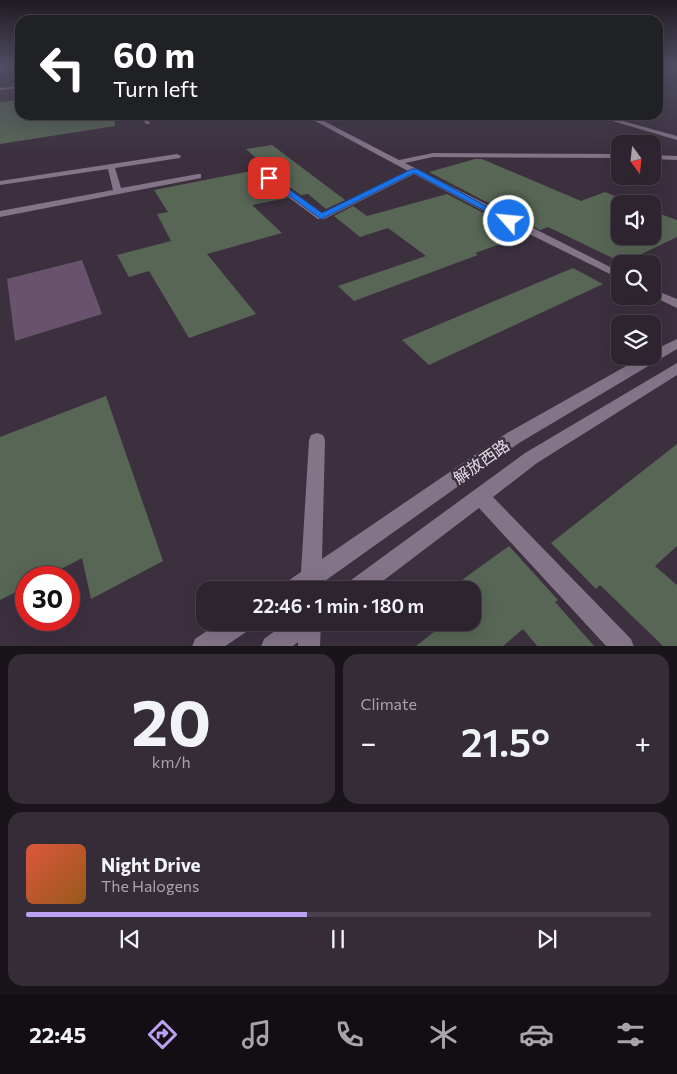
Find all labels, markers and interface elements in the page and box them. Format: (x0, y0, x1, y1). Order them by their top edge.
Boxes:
text: 60 m (113, 32, 195, 75)
icon: left (30, 35, 95, 100)
text: Turn left (113, 75, 198, 102)
north arrow (611, 135, 661, 185)
map controls (611, 135, 661, 365)
pin (248, 157, 290, 199)
icon: arrive (255, 164, 283, 192)
position arrow (482, 194, 534, 246)
button: sound (611, 195, 661, 245)
button: search (611, 255, 661, 305)
button: layers (611, 315, 661, 365)
street label: 解放西路 (449, 435, 513, 487)
speed limit sign: 30 (15, 566, 80, 631)
text: 22:46 · 1 min · 180 m (253, 594, 424, 617)
text: 20 (131, 680, 211, 759)
text: Climate (361, 694, 417, 713)
text: 21.5° (461, 718, 550, 765)
text: − (361, 725, 376, 759)
text: + (635, 725, 651, 759)
text: km/h (152, 752, 191, 771)
text: Night Drive (101, 853, 201, 876)
text: The Halogens (101, 876, 199, 895)
icon: previous (116, 925, 144, 953)
icon: pause (324, 925, 352, 953)
icon: next (533, 925, 561, 953)
icon: directions (145, 1017, 180, 1052)
icon: music (239, 1017, 274, 1052)
icon: phone (332, 1017, 367, 1052)
icon: climate (426, 1017, 461, 1052)
icon: car (519, 1017, 554, 1052)
icon: filters (613, 1017, 648, 1052)
text: 22:45 (29, 1021, 86, 1048)

